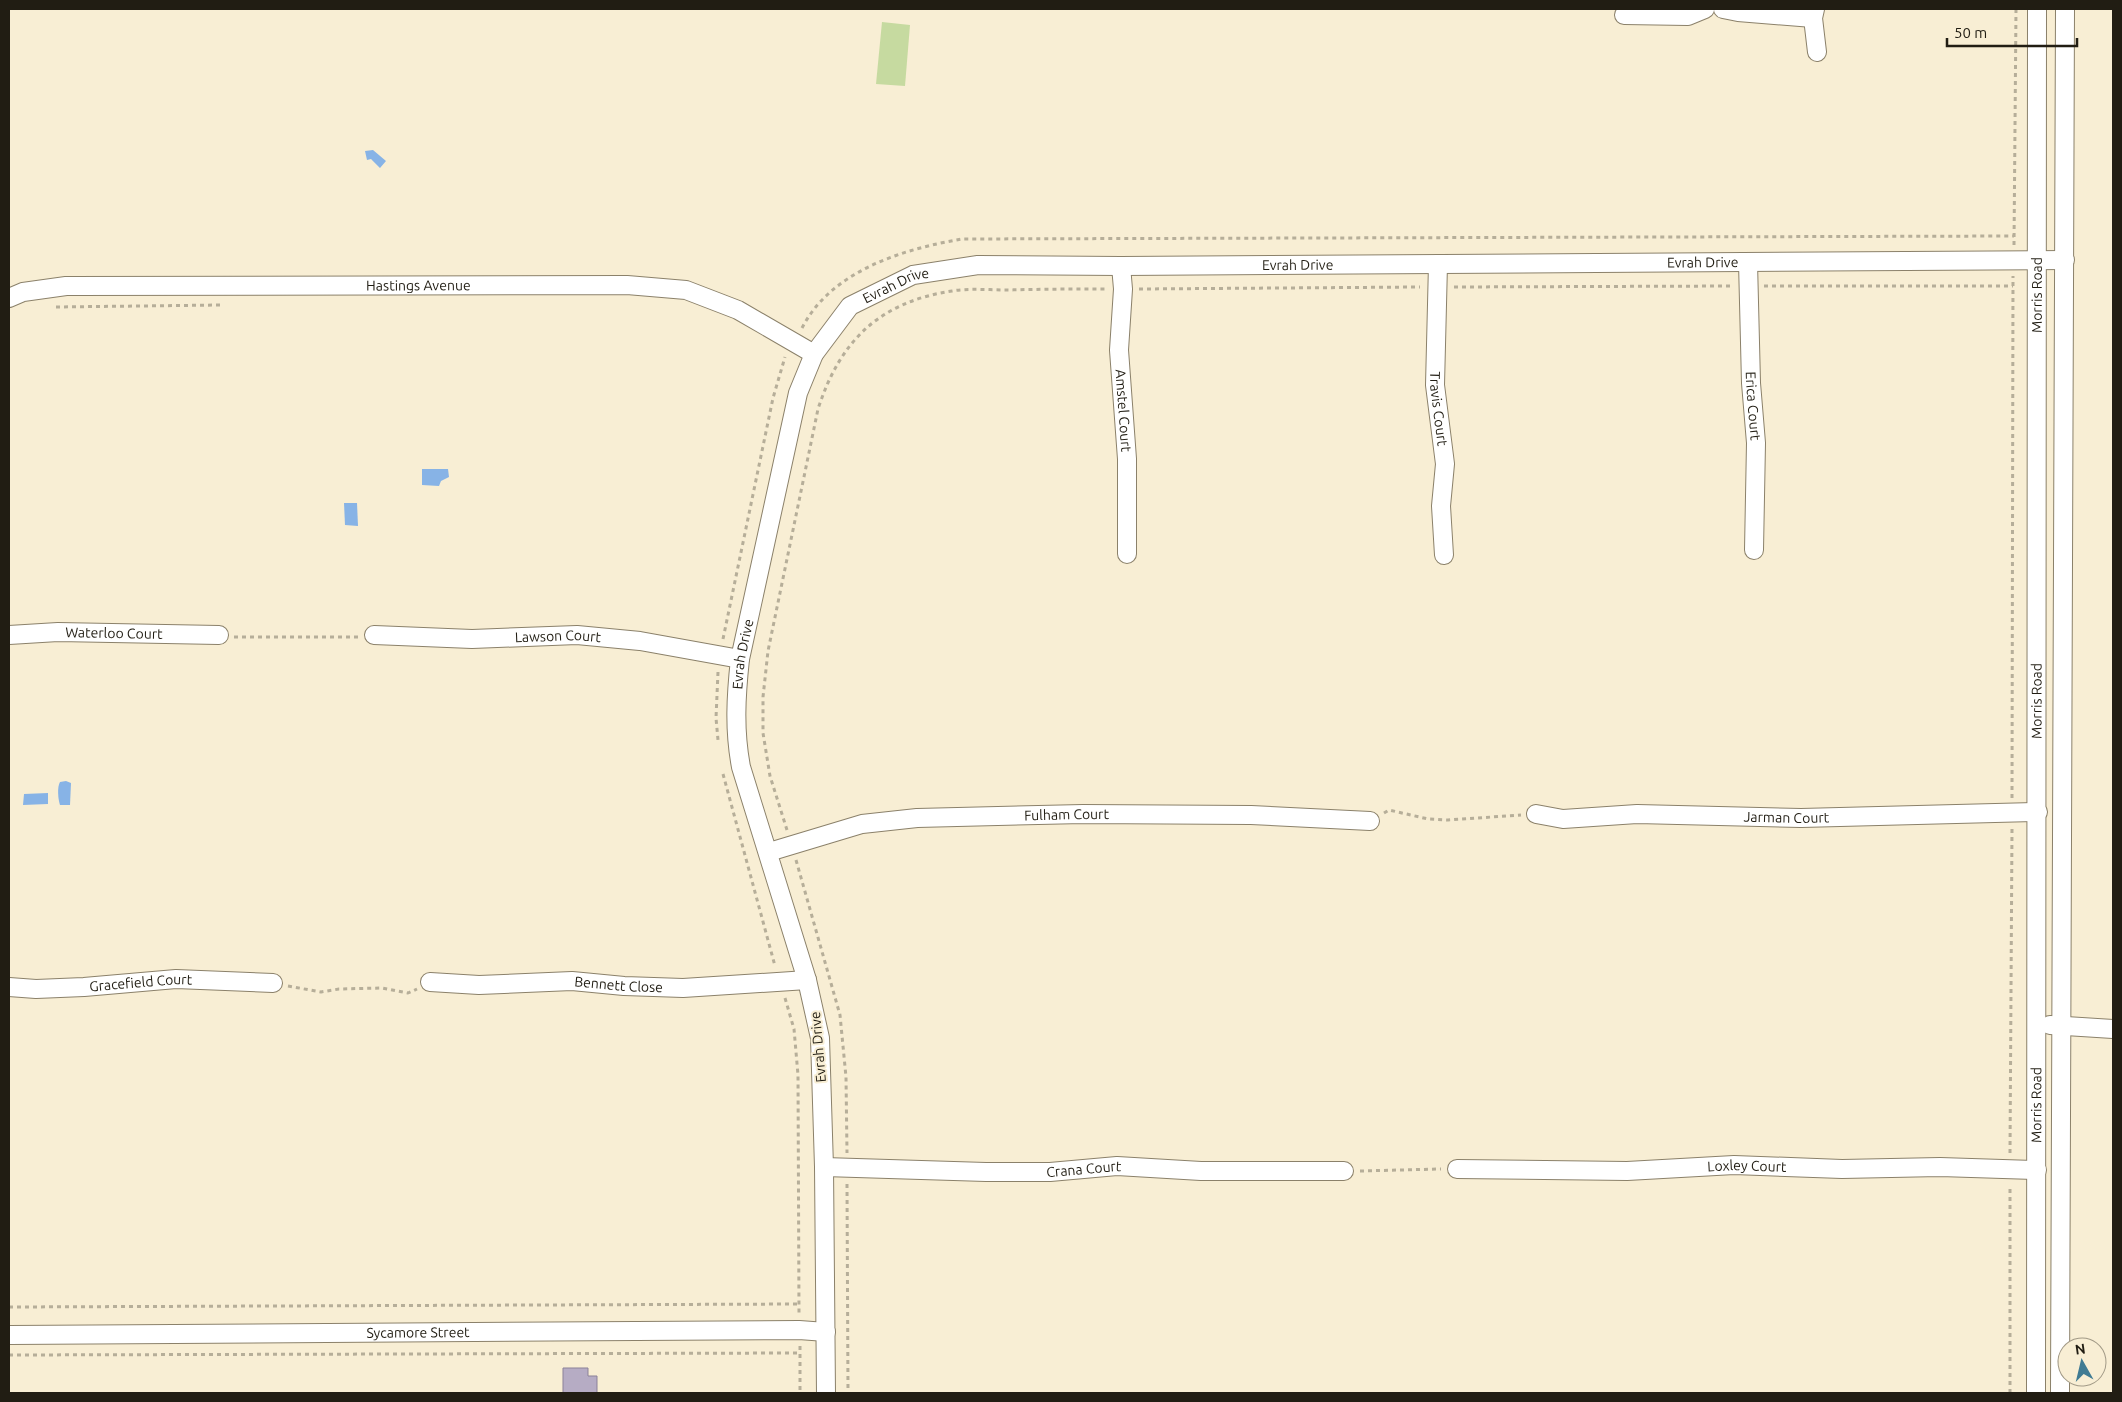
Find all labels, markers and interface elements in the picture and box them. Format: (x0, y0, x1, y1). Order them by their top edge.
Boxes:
scale bar (1947, 15, 2077, 47)
text: 50 m (1954, 24, 1987, 41)
street label: Evrah Drive (1667, 254, 1738, 271)
street label: Evrah Drive (1262, 257, 1333, 273)
street label: Morris Road (2029, 257, 2045, 333)
street label: Evrah Drive (860, 265, 930, 307)
street label: Hastings Avenue (366, 277, 471, 293)
street label: Amstel Court (1112, 369, 1135, 453)
street label: Travis Court (1427, 371, 1451, 447)
street label: Erica Court (1743, 371, 1764, 441)
street label: Evrah Drive (729, 617, 757, 690)
street label: Waterloo Court (65, 624, 163, 642)
street label: Lawson Court (514, 627, 602, 645)
street label: Morris Road (2028, 663, 2045, 739)
street label: Fulham Court (1024, 806, 1110, 823)
street label: Jarman Court (1743, 809, 1830, 826)
street label: Gracefield Court (89, 971, 193, 995)
street label: Bennett Close (574, 973, 663, 995)
street label: Evrah Drive (807, 1011, 829, 1083)
street label: Morris Road (2028, 1067, 2044, 1143)
street label: Loxley Court (1707, 1157, 1787, 1175)
street label: Crana Court (1046, 1158, 1122, 1180)
street label: Sycamore Street (366, 1324, 470, 1341)
north arrow (2057, 1337, 2107, 1387)
text: N (2074, 1340, 2086, 1358)

